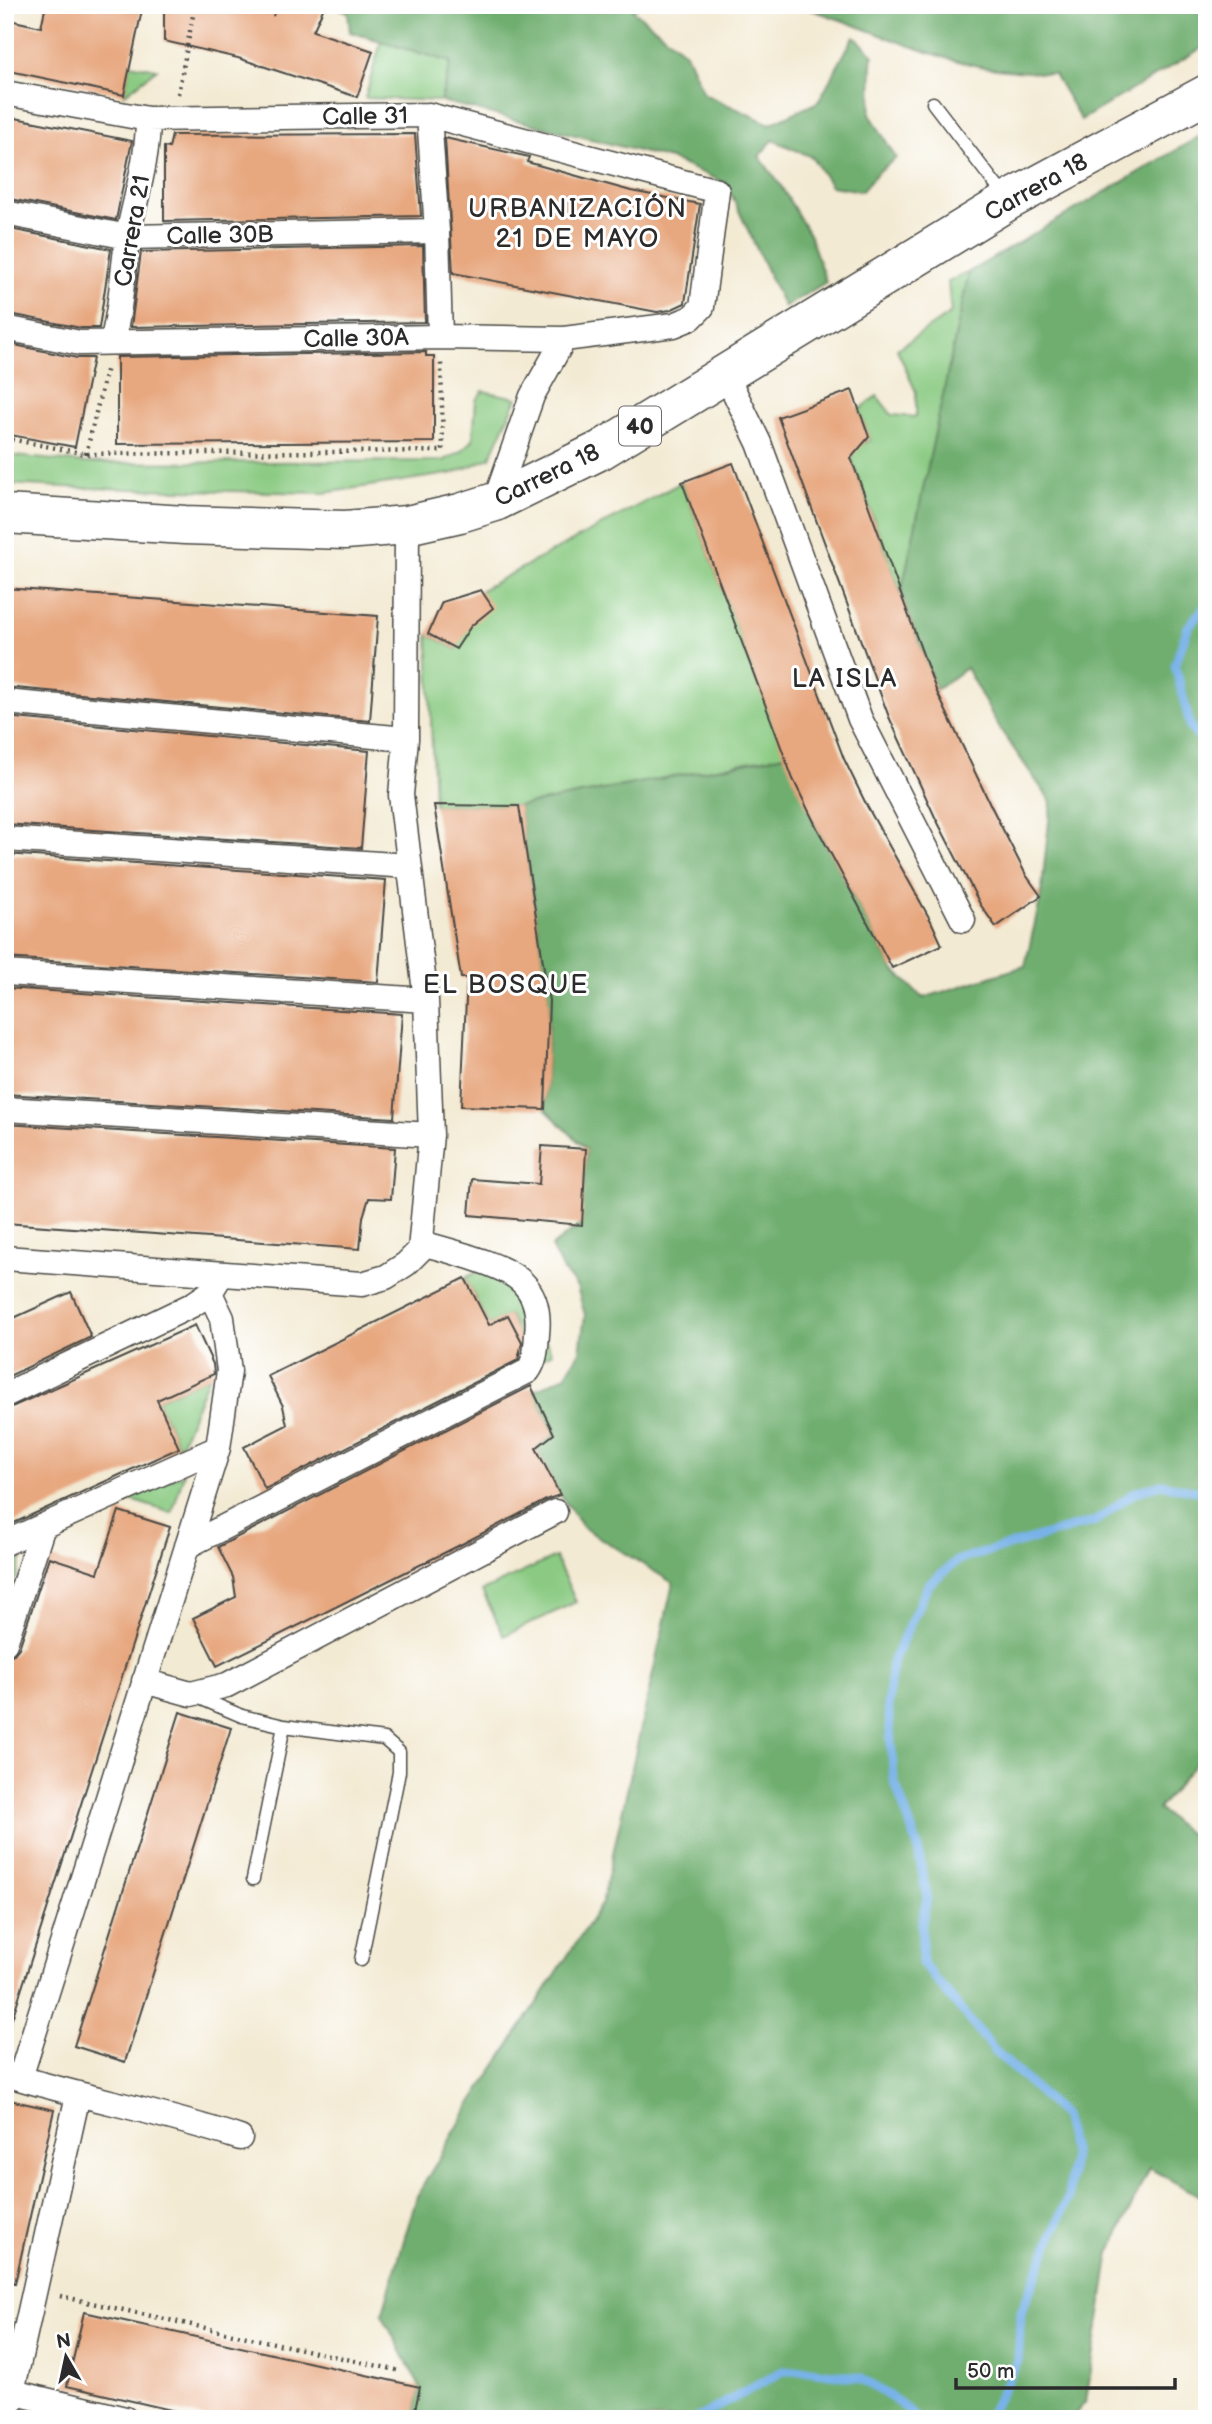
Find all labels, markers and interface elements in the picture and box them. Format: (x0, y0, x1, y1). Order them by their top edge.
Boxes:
street label: Calle 31 (322, 101, 408, 132)
street label: Carrera 18 (980, 147, 1093, 228)
street label: Carrera 21 (108, 173, 157, 289)
district label: URBANIZACIÓN 21 DE MAYO (468, 193, 688, 255)
street label: Calle 30B (166, 220, 274, 251)
street label: Calle 30A (303, 323, 409, 354)
road number: 40 (619, 406, 661, 446)
street label: Carrera 18 (490, 438, 604, 513)
district label: LA ISLA (792, 664, 898, 695)
district label: EL BOSQUE (423, 970, 589, 1001)
north arrow (32, 2322, 102, 2392)
text: N (55, 2329, 72, 2354)
scale bar (956, 2347, 1175, 2391)
text: 50 m (967, 2359, 1014, 2384)

